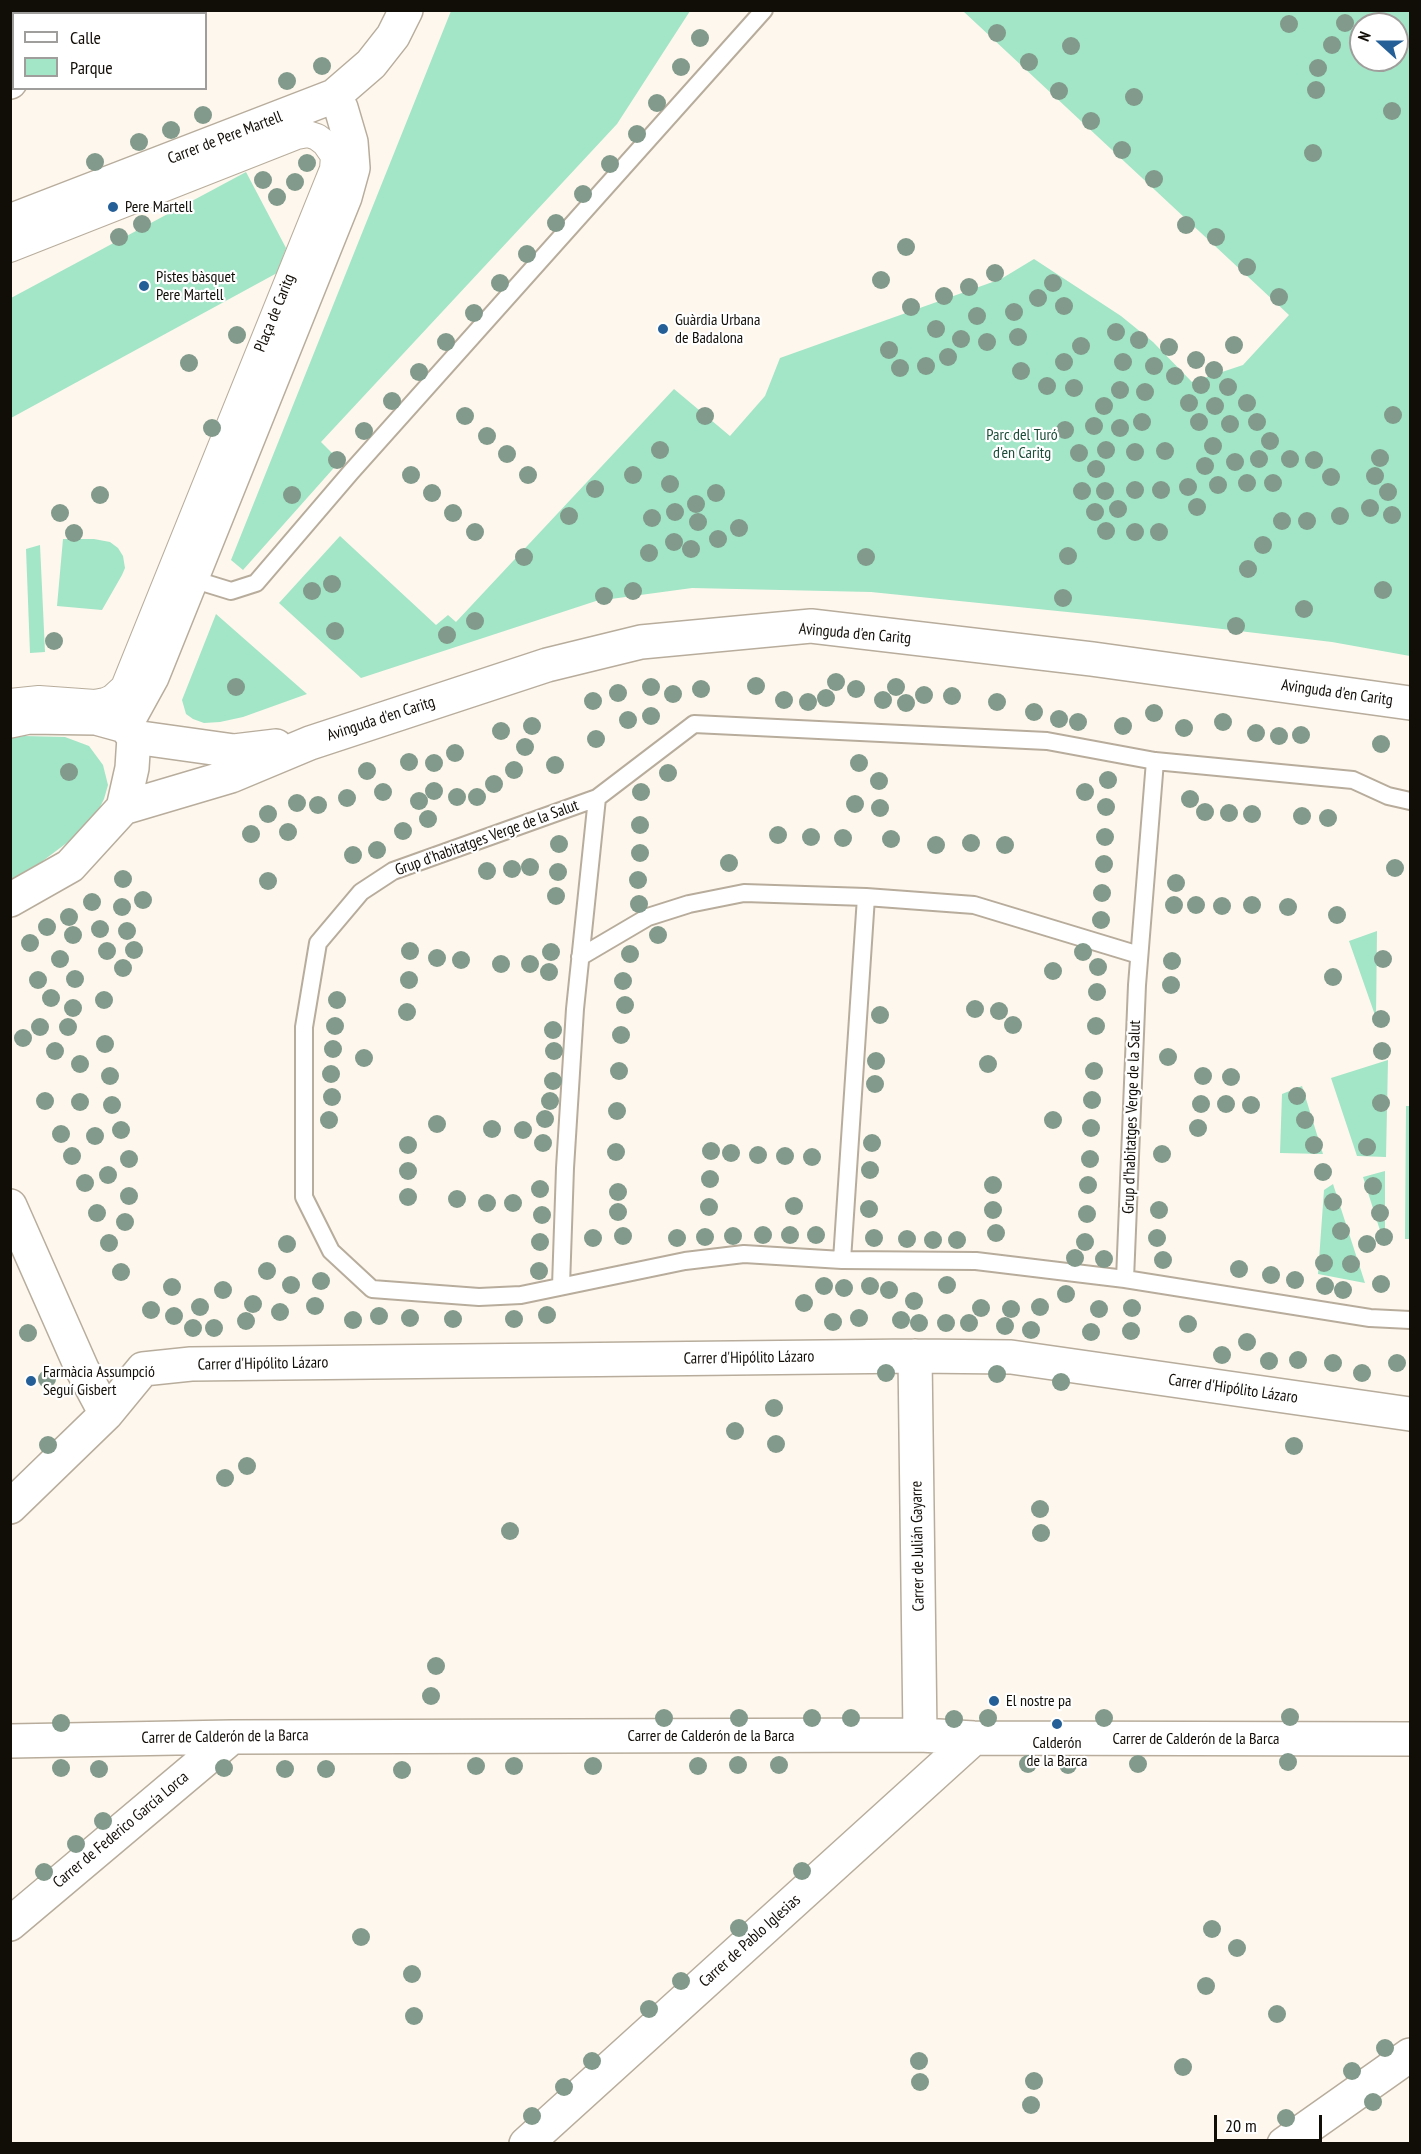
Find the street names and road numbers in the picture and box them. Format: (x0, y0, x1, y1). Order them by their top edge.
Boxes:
street label: Carrer de Pere Martell (165, 107, 285, 169)
street label: Plaça de Caritg (251, 271, 299, 355)
street label: Avinguda d'en Caritg (798, 620, 912, 648)
street label: Avinguda d'en Caritg (1280, 676, 1394, 710)
street label: Avinguda d'en Caritg (325, 692, 437, 746)
street label: Grup d'habitatges Verge de la Salut (393, 796, 581, 880)
street label: Grup d'habitatges Verge de la Salut (1119, 1020, 1145, 1214)
street label: Carrer d'Hipólito Lázaro (683, 1347, 815, 1369)
street label: Carrer d'Hipólito Lázaro (197, 1353, 329, 1375)
street label: Carrer d'Hipólito Lázaro (1167, 1370, 1299, 1408)
street label: Carrer de Julián Gayarre (907, 1481, 929, 1611)
street label: Carrer de Calderón de la Barca (141, 1726, 309, 1748)
street label: Carrer de Calderón de la Barca (628, 1726, 794, 1746)
street label: Carrer de Calderón de la Barca (1113, 1729, 1279, 1749)
street label: Carrer de Federico García Lorca (49, 1768, 193, 1892)
street label: Carrer de Pablo Iglesias (695, 1891, 805, 1991)

